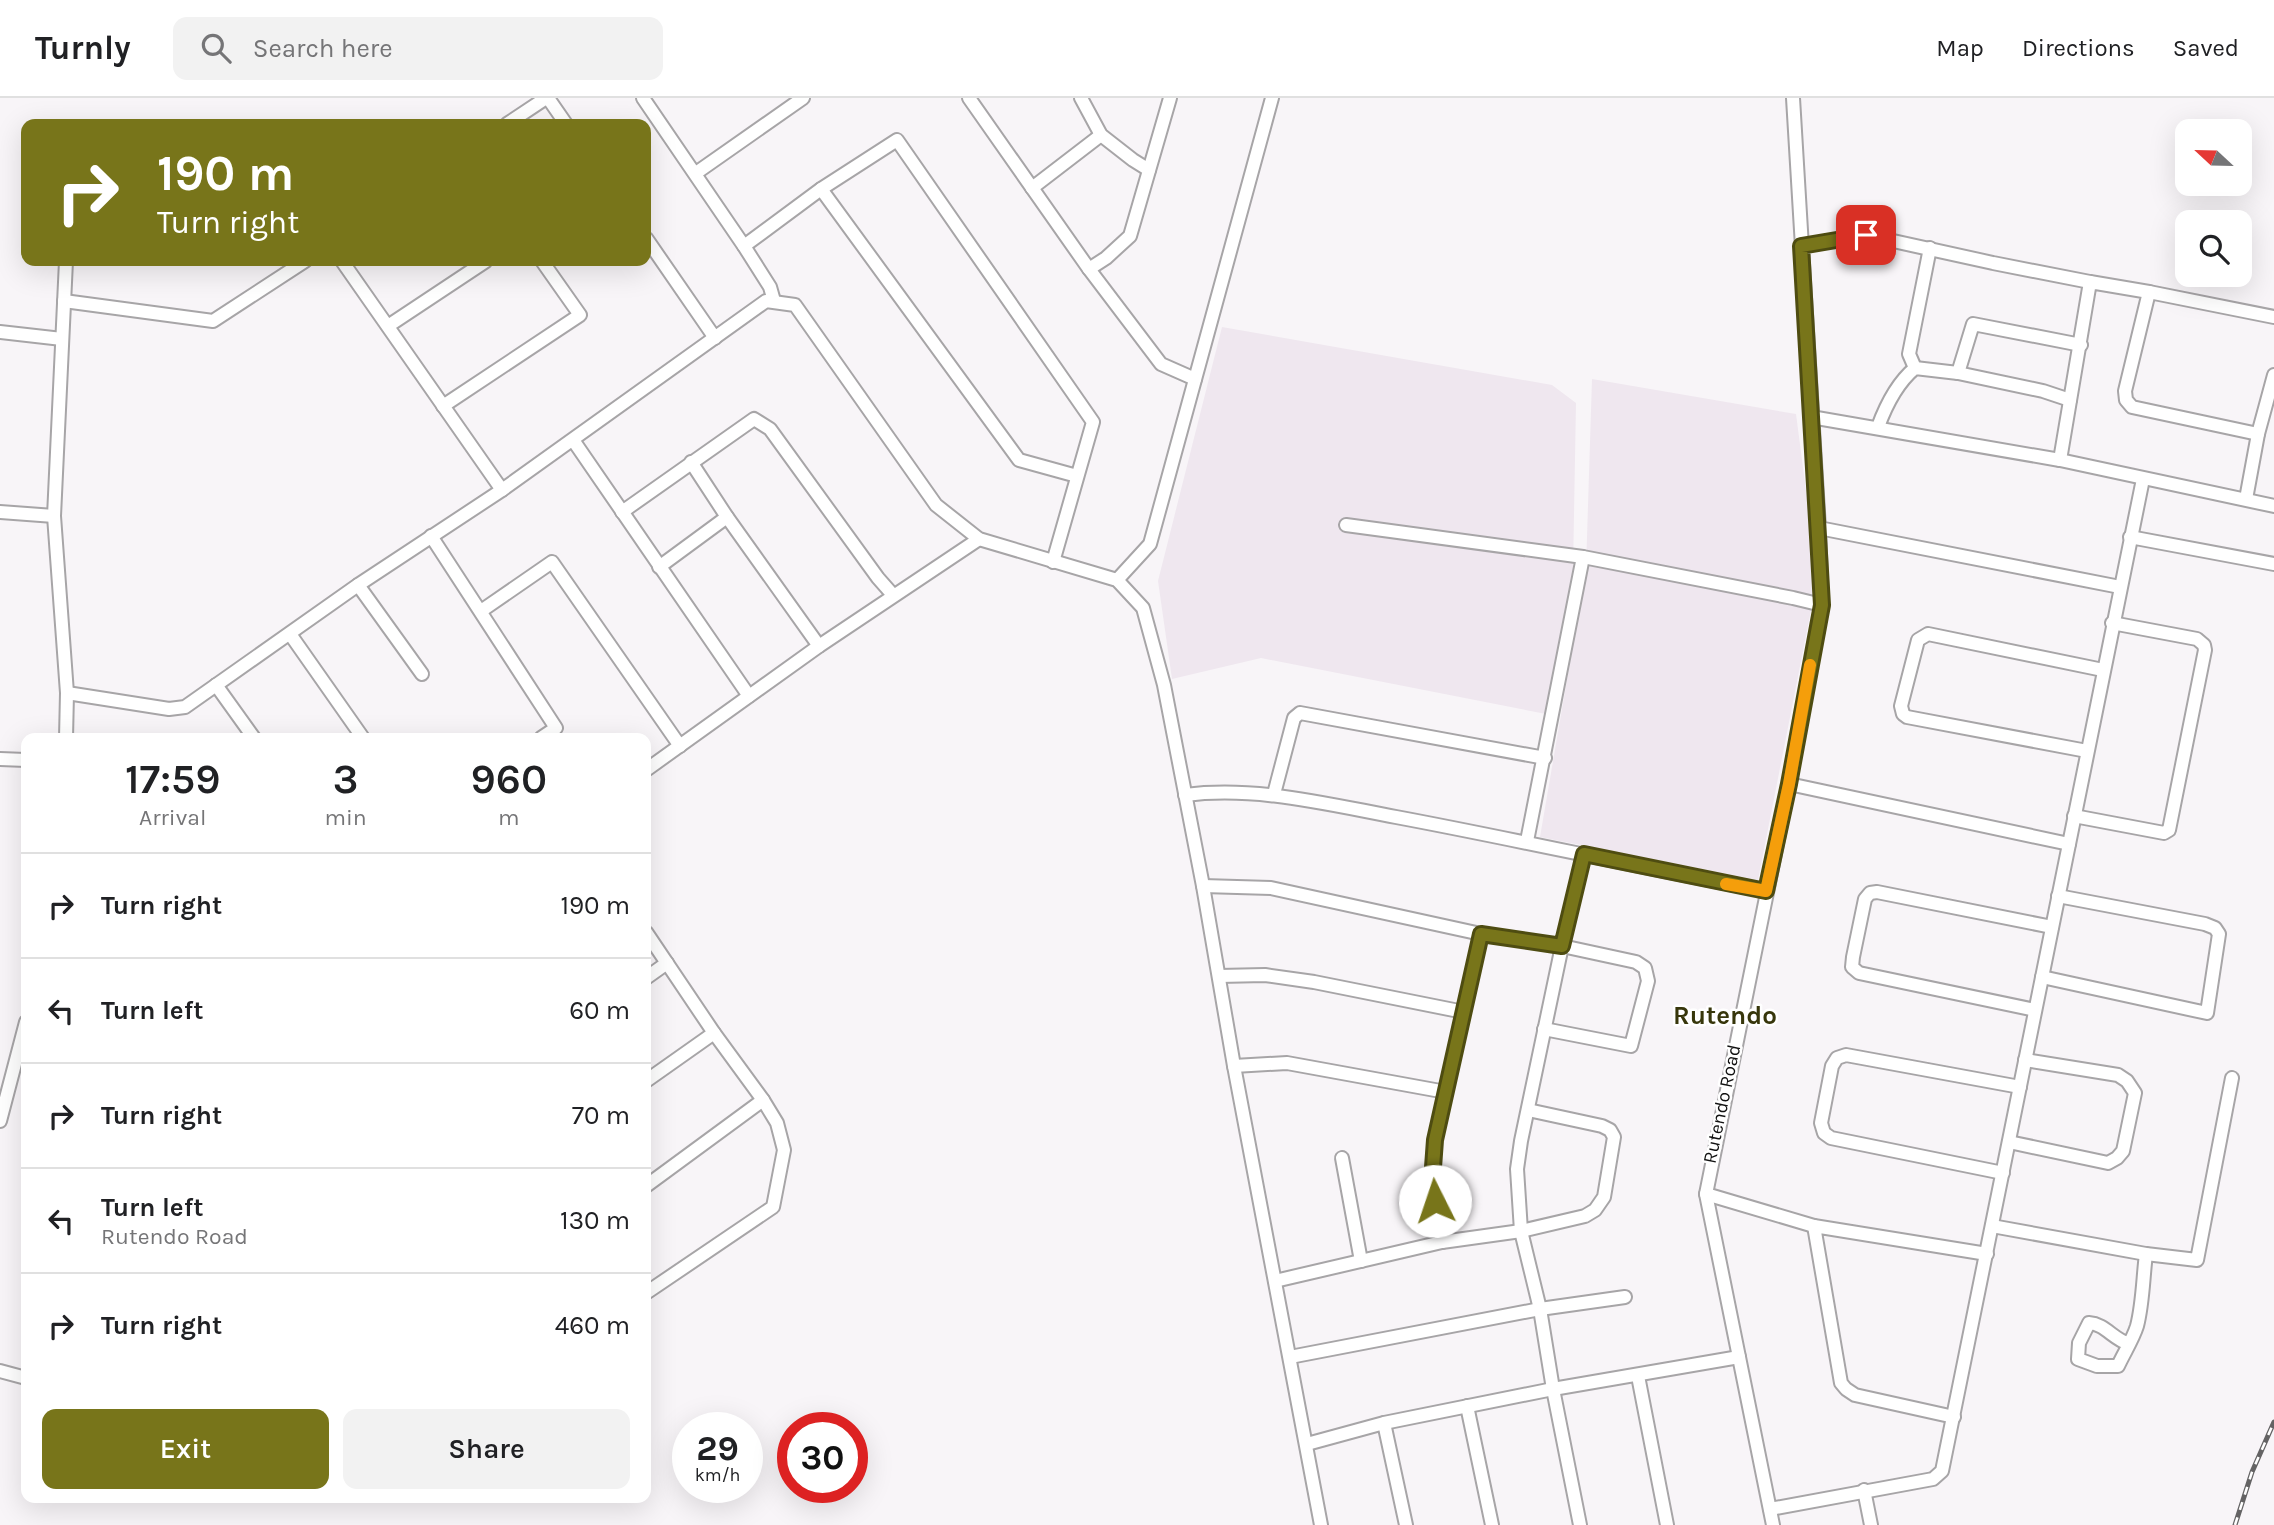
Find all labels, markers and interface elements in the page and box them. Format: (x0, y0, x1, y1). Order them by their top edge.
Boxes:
search box (173, 17, 663, 80)
text: Turnly (35, 29, 131, 67)
icon: search (197, 29, 235, 67)
text: Search here (253, 33, 393, 64)
text: Map (1936, 34, 1984, 62)
text: Directions (2022, 34, 2135, 62)
text: Saved (2173, 34, 2239, 62)
north arrow (2175, 119, 2252, 196)
map controls (2175, 119, 2252, 287)
text: 190 m (157, 145, 294, 202)
icon: right (42, 147, 133, 238)
text: Turn right (157, 204, 299, 241)
pin (1836, 205, 1896, 265)
button: search (2175, 210, 2252, 287)
icon: arrive (1847, 216, 1885, 254)
text: 17:59 (125, 754, 221, 804)
text: 3 (333, 754, 358, 804)
text: 960 (471, 754, 547, 804)
text: Arrival (139, 804, 206, 831)
text: min (324, 804, 367, 831)
text: m (498, 804, 520, 831)
icon: right (42, 887, 80, 925)
text: Turn right (101, 890, 222, 921)
text: 190 m (560, 890, 630, 921)
icon: left (42, 992, 80, 1030)
text: Turn left (101, 995, 203, 1026)
text: 60 m (569, 995, 630, 1026)
district label: Rutendo (1673, 1000, 1777, 1031)
street label: Rutendo Road (1699, 1042, 1745, 1166)
icon: right (42, 1097, 80, 1135)
text: Turn right (101, 1100, 222, 1131)
text: 70 m (572, 1100, 630, 1131)
position arrow (1398, 1164, 1472, 1238)
text: Turn left (101, 1192, 203, 1223)
icon: left (42, 1202, 80, 1240)
text: 130 m (560, 1205, 630, 1236)
text: Rutendo Road (101, 1223, 248, 1250)
icon: right (42, 1307, 80, 1345)
text: Turn right (101, 1310, 222, 1341)
text: 460 m (555, 1310, 630, 1341)
button: Exit (42, 1409, 329, 1489)
button: Share (343, 1409, 630, 1489)
speed limit sign: 30 (777, 1412, 868, 1503)
text: 29 (696, 1428, 739, 1469)
text: km/h (695, 1464, 740, 1486)

